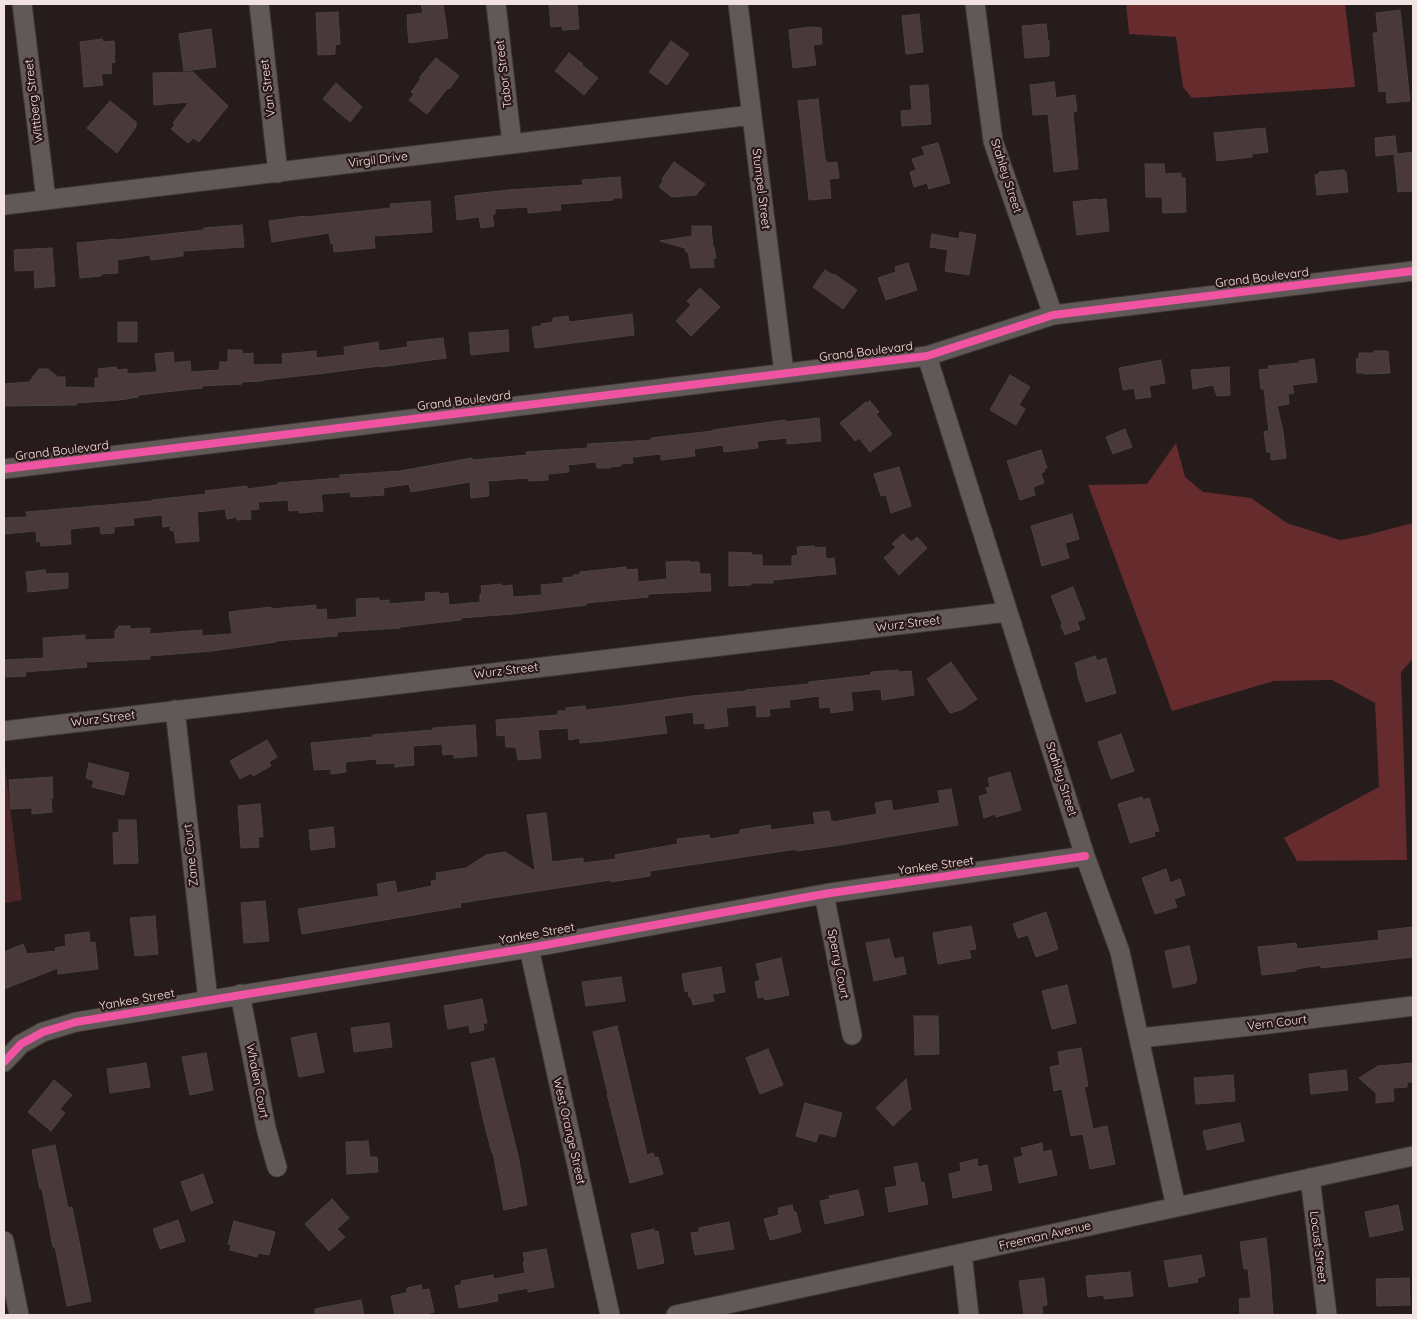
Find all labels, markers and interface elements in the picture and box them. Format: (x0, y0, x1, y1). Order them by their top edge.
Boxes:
street label: Tabor Street (493, 39, 515, 109)
street label: Wittberg Street (22, 58, 46, 144)
street label: Van Street (257, 58, 279, 118)
street label: Stahley Street (987, 137, 1025, 215)
street label: Stumpel Street (749, 148, 773, 230)
street label: Virgil Drive (347, 149, 409, 171)
street label: Grand Boulevard (1214, 265, 1310, 291)
street label: Grand Boulevard (818, 339, 914, 365)
street label: Grand Boulevard (416, 388, 512, 414)
street label: Grand Boulevard (14, 438, 110, 464)
street label: Wurz Street (875, 613, 941, 635)
street label: Wurz Street (473, 660, 539, 682)
street label: Wurz Street (70, 708, 136, 730)
street label: Stahley Street (1042, 740, 1080, 818)
street label: Zane Court (181, 823, 201, 887)
street label: Yankee Street (897, 854, 975, 878)
street label: Yankee Street (498, 920, 576, 948)
street label: Sperry Court (824, 928, 852, 1000)
street label: Yankee Street (98, 986, 176, 1014)
street label: Vern Court (1246, 1012, 1308, 1034)
street label: Whalen Court (243, 1042, 271, 1120)
street label: West Orange Street (550, 1076, 588, 1186)
street label: Locust Street (1306, 1210, 1330, 1284)
street label: Freeman Avenue (998, 1218, 1092, 1254)

